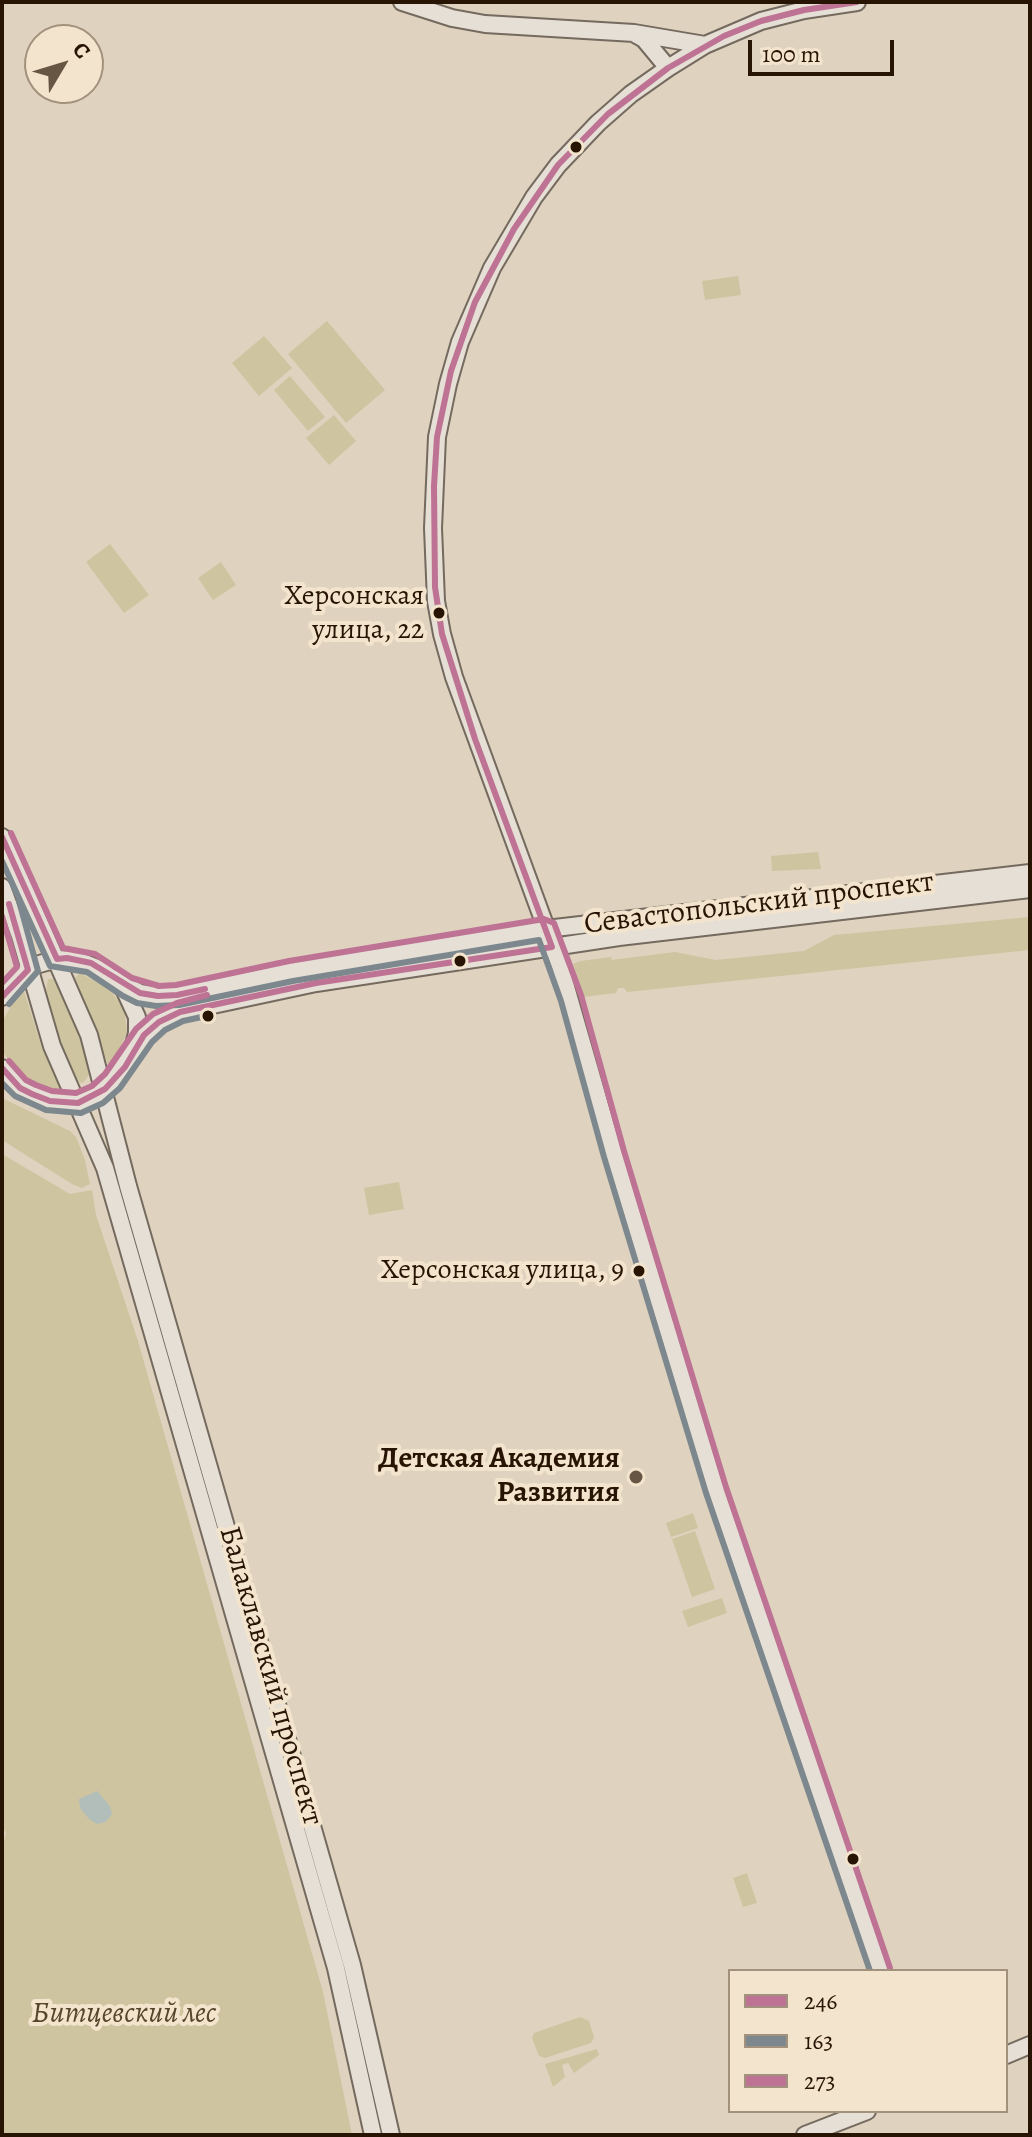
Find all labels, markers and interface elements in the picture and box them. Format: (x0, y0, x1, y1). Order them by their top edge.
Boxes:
north arrow (24, 24, 104, 104)
scale bar (752, 24, 898, 74)
text: С (65, 36, 97, 65)
text: 100 m (762, 38, 821, 70)
unlabelled marker (568, 139, 584, 155)
place label: Херсонская улица, 22 (284, 580, 424, 646)
marker: Херсонская улица, 22 (431, 605, 447, 621)
street label: Севастопольский проспект (582, 865, 936, 943)
unlabelled marker (452, 953, 468, 969)
unlabelled marker (200, 1008, 216, 1024)
place label: Херсонская улица, 9 (381, 1254, 624, 1288)
marker: Херсонская улица, 9 (631, 1263, 647, 1279)
place label: Детская Академия Развития (378, 1442, 620, 1512)
marker: Детская Академия Развития (627, 1468, 645, 1486)
street label: Балаклавский проспект (210, 1522, 330, 1830)
unlabelled marker (845, 1851, 861, 1867)
legend (728, 1969, 1008, 2113)
text: 246 (804, 1985, 837, 2017)
park label: Битцевский лес (32, 1997, 216, 2033)
text: 163 (804, 2025, 833, 2057)
text: 273 (804, 2065, 835, 2097)

